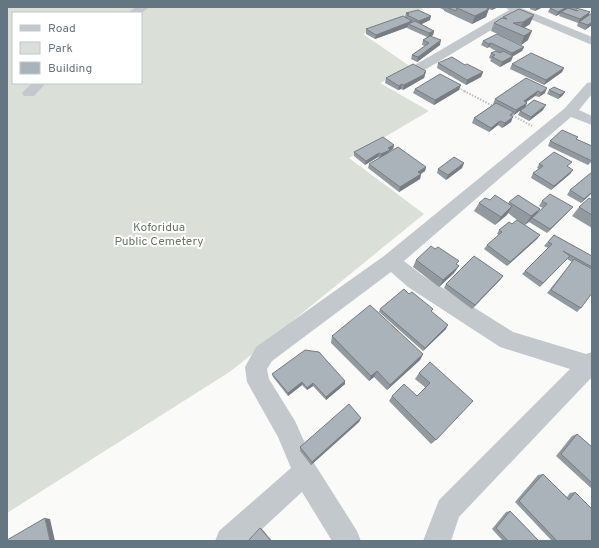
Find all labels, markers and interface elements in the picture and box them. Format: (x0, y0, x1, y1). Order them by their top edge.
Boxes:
legend (12, 12, 142, 84)
text: Road (48, 21, 76, 37)
text: Park (48, 41, 73, 57)
text: Building (48, 61, 92, 77)
park label: Koforidua Public Cemetery (114, 220, 204, 250)

